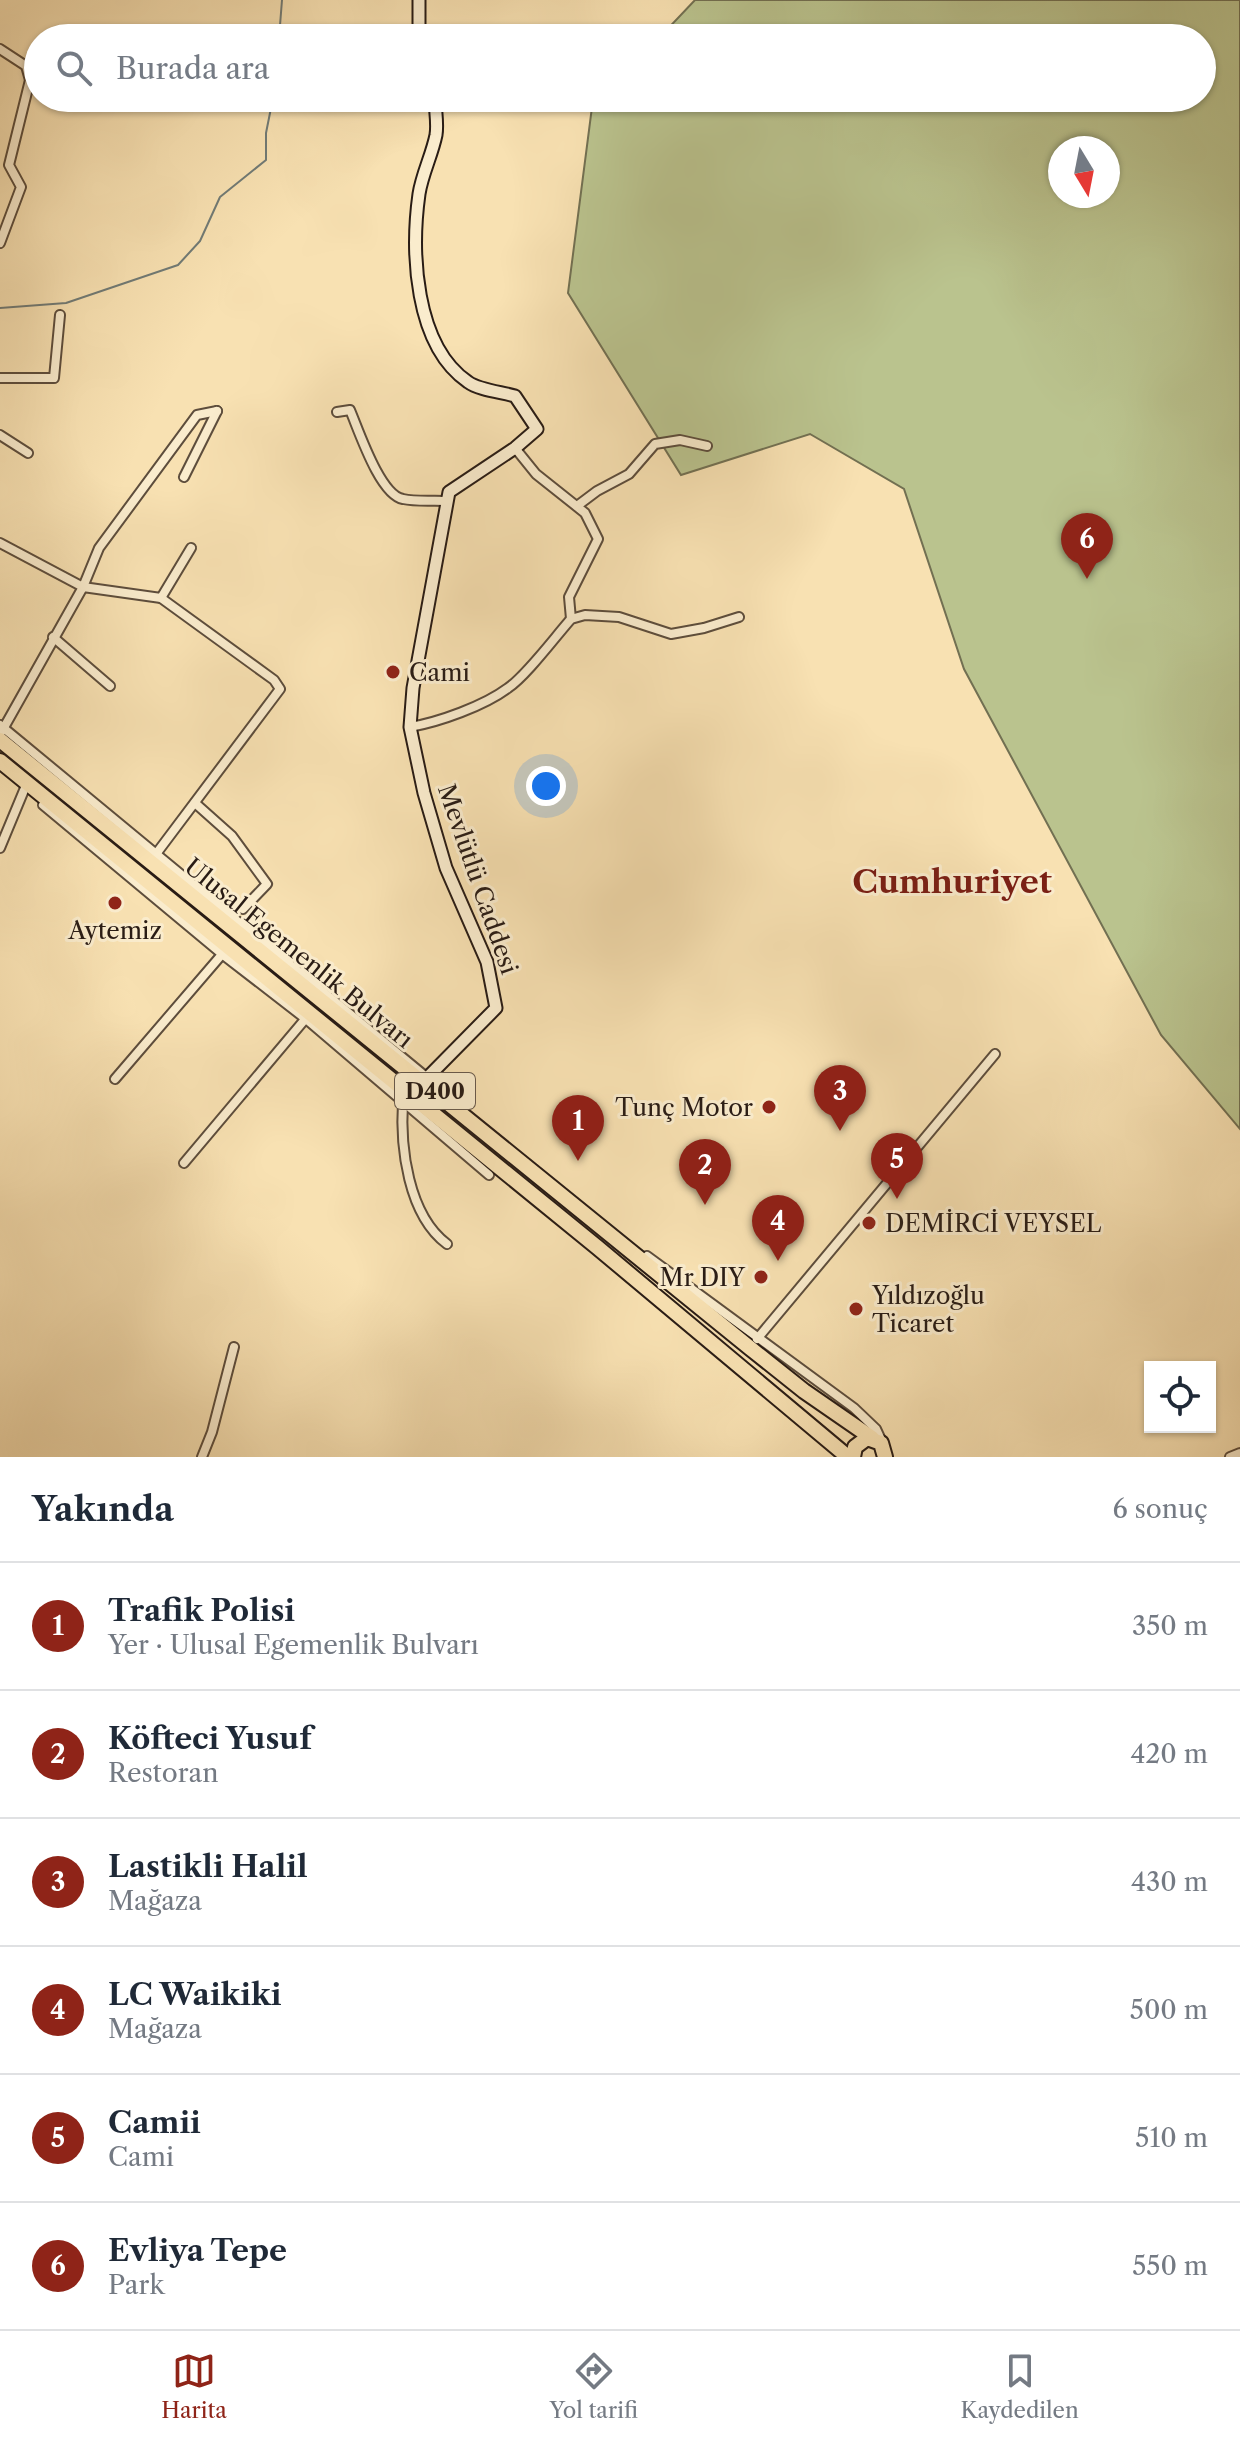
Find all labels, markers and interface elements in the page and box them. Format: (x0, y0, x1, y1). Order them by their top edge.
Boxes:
search box (24, 24, 1216, 112)
icon: search (52, 46, 96, 90)
text: Burada ara (116, 50, 270, 87)
north arrow (1048, 136, 1120, 208)
pin: 6 (1061, 513, 1113, 579)
place label: Cami (409, 658, 470, 687)
marker: Cami (384, 663, 402, 681)
your location (526, 766, 566, 806)
street label: Mevlütlü Caddesi (432, 780, 524, 978)
street label: Ulusal Egemenlik Bulvarı (179, 852, 419, 1054)
district label: Cumhuriyet (852, 862, 1052, 901)
marker: Aytemiz (106, 894, 124, 912)
place label: Aytemiz (67, 916, 162, 945)
pin: 3 (814, 1065, 866, 1131)
road number: D400 (395, 1073, 475, 1109)
place label: Tunç Motor (615, 1093, 753, 1122)
pin: 1 (552, 1095, 604, 1161)
marker: Tunç Motor (760, 1098, 778, 1116)
pin: 5 (871, 1133, 923, 1199)
pin: 2 (679, 1139, 731, 1205)
pin: 4 (752, 1195, 804, 1261)
place label: DEMİRCİ VEYSEL (885, 1208, 1102, 1238)
marker: DEMİRCİ VEYSEL (860, 1214, 878, 1232)
place label: Mr DIY (660, 1263, 746, 1292)
marker: Mr DIY (752, 1268, 770, 1286)
place label: Yıldızoğlu Ticaret (871, 1281, 985, 1338)
marker: Yıldızoğlu Ticaret (847, 1300, 865, 1318)
map controls (1144, 1361, 1216, 1433)
button: locate (1144, 1361, 1216, 1433)
text: Yakında (32, 1488, 174, 1530)
text: 6 sonuç (1112, 1493, 1208, 1525)
text: Trafik Polisi (108, 1592, 295, 1629)
text: 1 (52, 1610, 64, 1642)
text: 350 m (1132, 1610, 1208, 1642)
text: Yer · Ulusal Egemenlik Bulvarı (108, 1629, 479, 1661)
text: Köfteci Yusuf (108, 1720, 312, 1757)
text: 2 (50, 1738, 66, 1770)
text: 420 m (1130, 1738, 1208, 1770)
text: Restoran (108, 1757, 219, 1789)
text: Lastikli Halil (108, 1848, 308, 1885)
text: 3 (51, 1866, 65, 1898)
text: 430 m (1131, 1866, 1208, 1898)
text: Mağaza (108, 1885, 202, 1917)
text: LC Waikiki (108, 1976, 282, 2013)
text: 4 (50, 1994, 66, 2026)
text: 500 m (1130, 1994, 1208, 2026)
text: Mağaza (108, 2013, 202, 2045)
text: Camii (108, 2104, 201, 2141)
text: 5 (51, 2122, 65, 2154)
text: 510 m (1135, 2122, 1208, 2154)
text: Cami (108, 2141, 174, 2173)
text: Evliya Tepe (108, 2232, 287, 2269)
text: 6 (50, 2250, 66, 2282)
text: 550 m (1132, 2250, 1208, 2282)
text: Park (108, 2269, 165, 2301)
tab: Harita (161, 2349, 227, 2424)
tab: Yol tarifi (550, 2349, 638, 2424)
tab: Kaydedilen (960, 2349, 1079, 2424)

